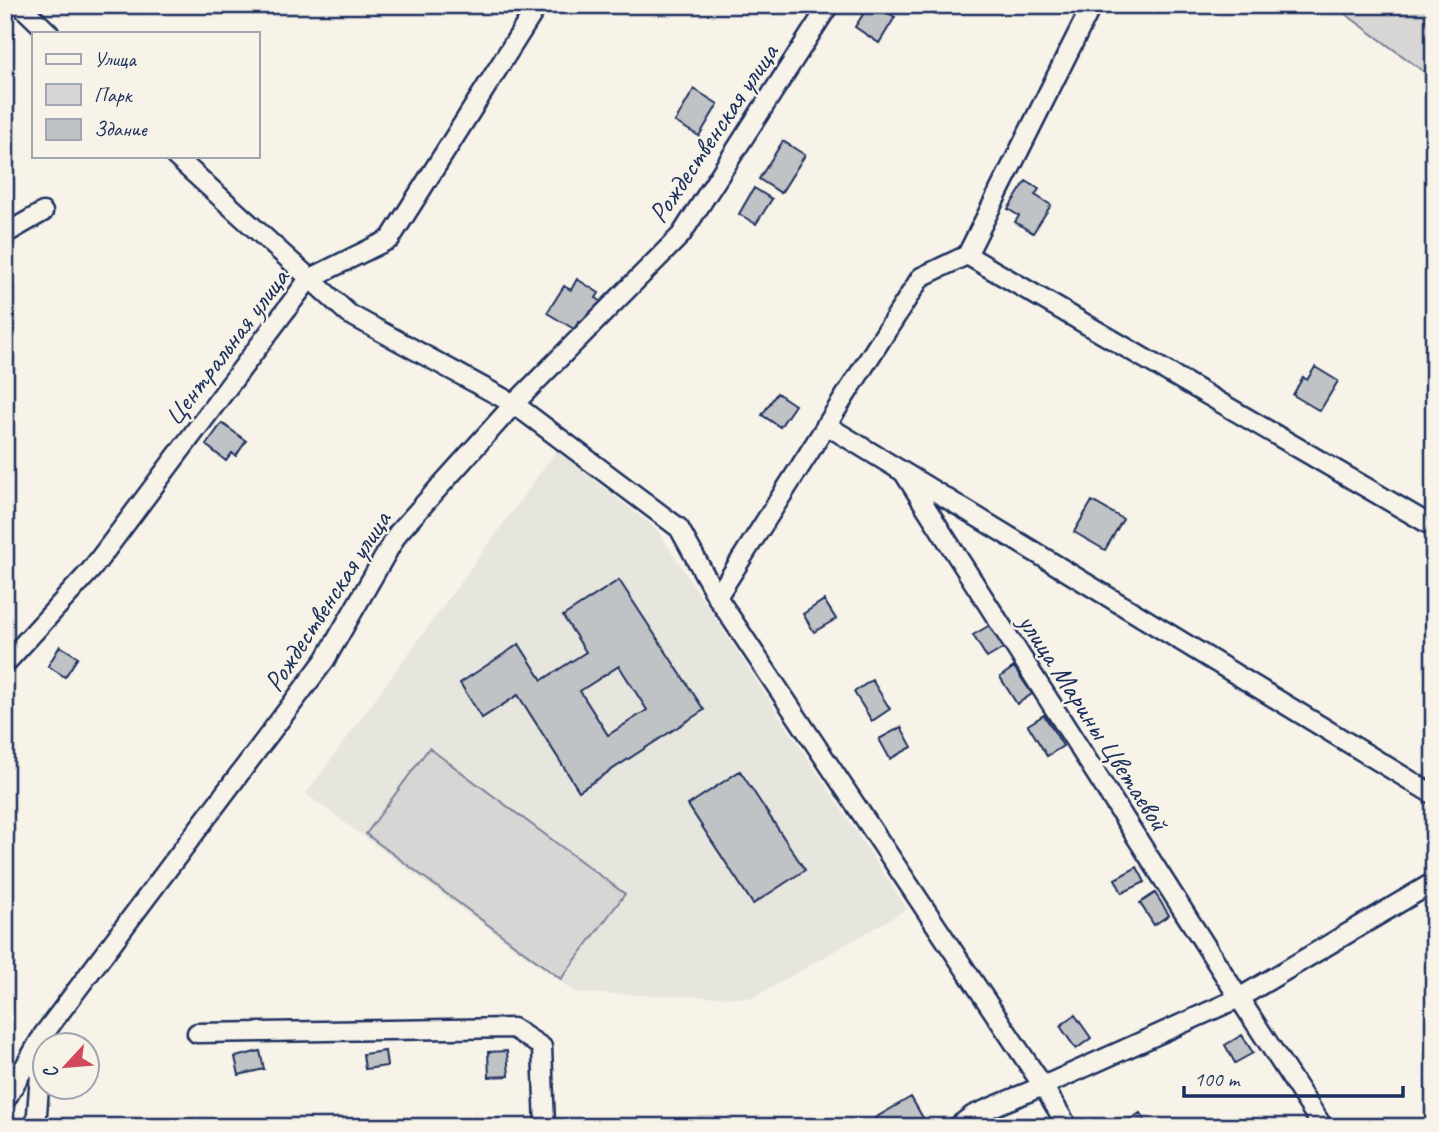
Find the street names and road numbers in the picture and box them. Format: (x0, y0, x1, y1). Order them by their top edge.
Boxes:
street label: Рождественская улица (640, 35, 787, 229)
street label: Центральная улица (156, 260, 297, 432)
street label: Рождественская улица (256, 503, 399, 698)
street label: улица Марины Цветаевой (1010, 605, 1178, 838)

